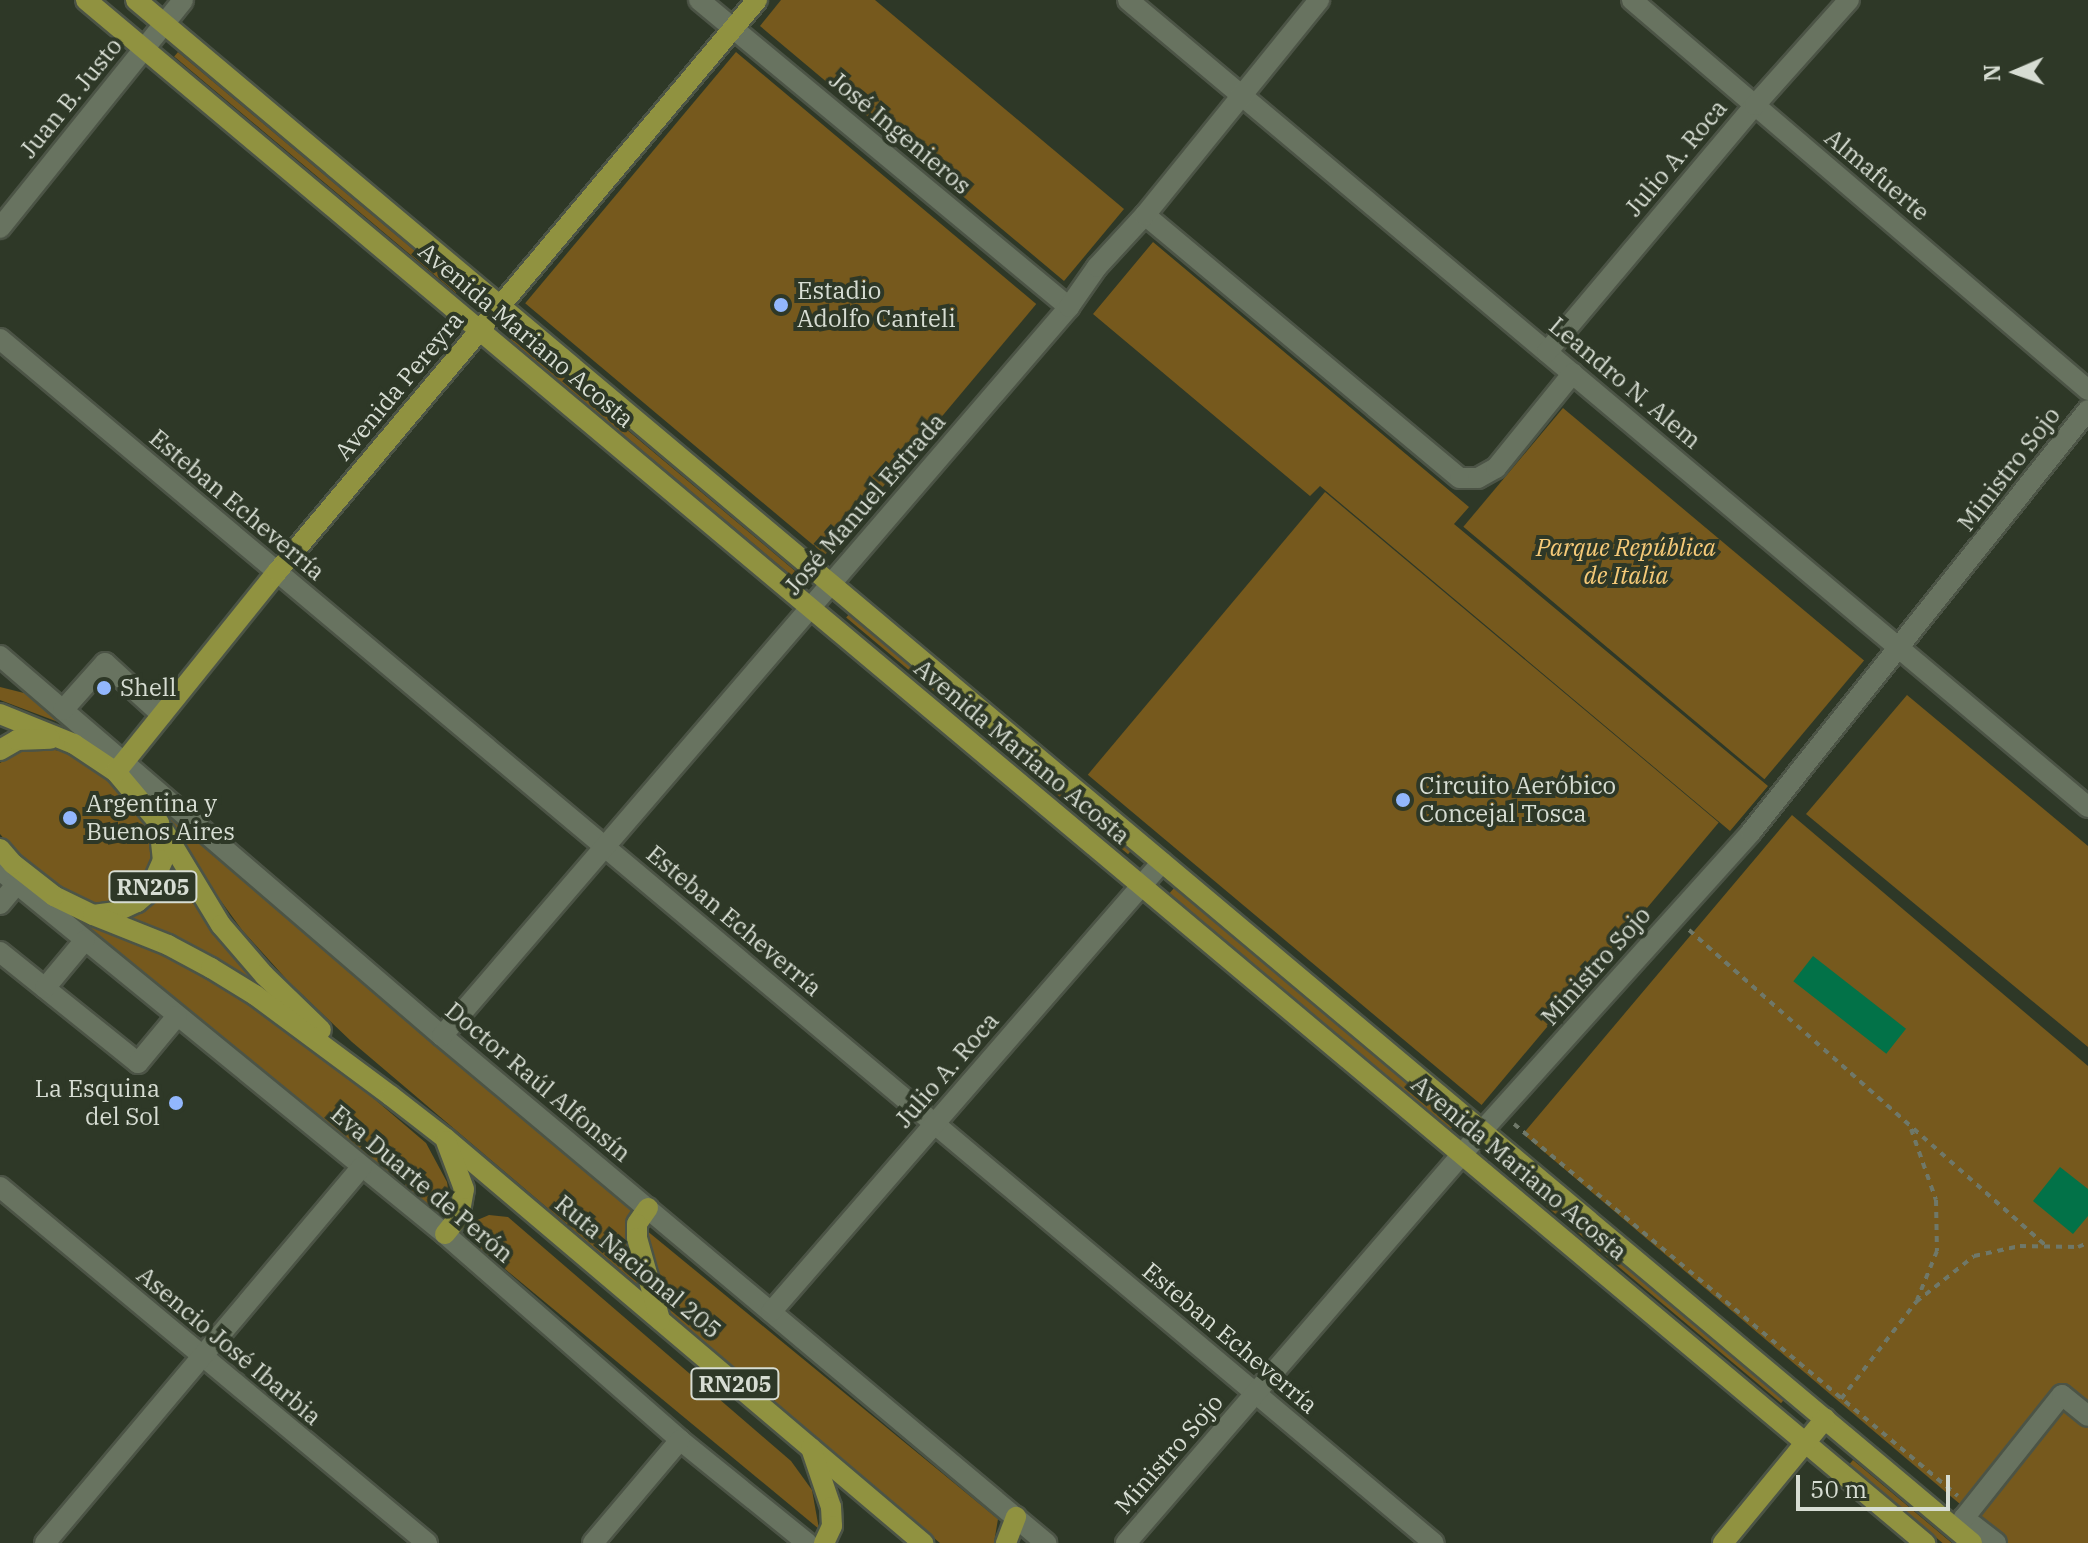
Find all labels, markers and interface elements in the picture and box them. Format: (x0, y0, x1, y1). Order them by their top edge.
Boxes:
street label: Juan B. Justo (14, 32, 128, 164)
north arrow (1976, 32, 2056, 112)
text: N (1977, 64, 2006, 82)
street label: José Ingenieros (824, 66, 976, 200)
street label: Julio A. Roca (1619, 94, 1733, 222)
street label: Almafuerte (1819, 123, 1935, 227)
street label: Avenida Mariano Acosta (412, 236, 640, 434)
place label: Estadio Adolfo Canteli (797, 277, 956, 333)
marker: Estadio Adolfo Canteli (772, 296, 790, 314)
street label: Avenida Pereyra (329, 306, 469, 466)
street label: Leandro N. Alem (1543, 311, 1707, 455)
street label: Ministro Sojo (1952, 401, 2066, 537)
street label: José Manuel Estrada (778, 407, 952, 601)
street label: Esteban Echeverría (144, 423, 330, 587)
park label: Parque República de Italia (1536, 534, 1716, 590)
street label: Avenida Mariano Acosta (908, 653, 1136, 851)
place label: Shell (120, 674, 176, 702)
marker: Shell (95, 679, 113, 697)
place label: Circuito Aeróbico Concejal Tosca (1419, 772, 1616, 828)
place label: Argentina y Buenos Aires (86, 790, 235, 846)
marker: Circuito Aeróbico Concejal Tosca (1394, 791, 1412, 809)
marker: Argentina y Buenos Aires (61, 809, 79, 827)
street label: Esteban Echeverría (641, 839, 827, 1003)
road number: RN205 (107, 869, 199, 905)
street label: Ministro Sojo (1535, 901, 1657, 1031)
street label: Doctor Raúl Alfonsín (439, 996, 637, 1168)
street label: Julio A. Roca (889, 1006, 1005, 1134)
street label: Avenida Mariano Acosta (1405, 1069, 1633, 1267)
place label: La Esquina del Sol (35, 1075, 160, 1131)
marker: La Esquina del Sol (167, 1094, 185, 1112)
street label: Eva Duarte de Perón (325, 1099, 519, 1269)
street label: Ruta Nacional 205 (549, 1189, 727, 1345)
street label: Esteban Echeverría (1137, 1256, 1323, 1420)
street label: Asencio José Ibarbia (131, 1261, 327, 1431)
road number: RN205 (689, 1366, 781, 1402)
street label: Ministro Sojo (1109, 1388, 1229, 1520)
scale bar (1800, 1459, 1954, 1509)
text: 50 m (1810, 1473, 1867, 1505)

